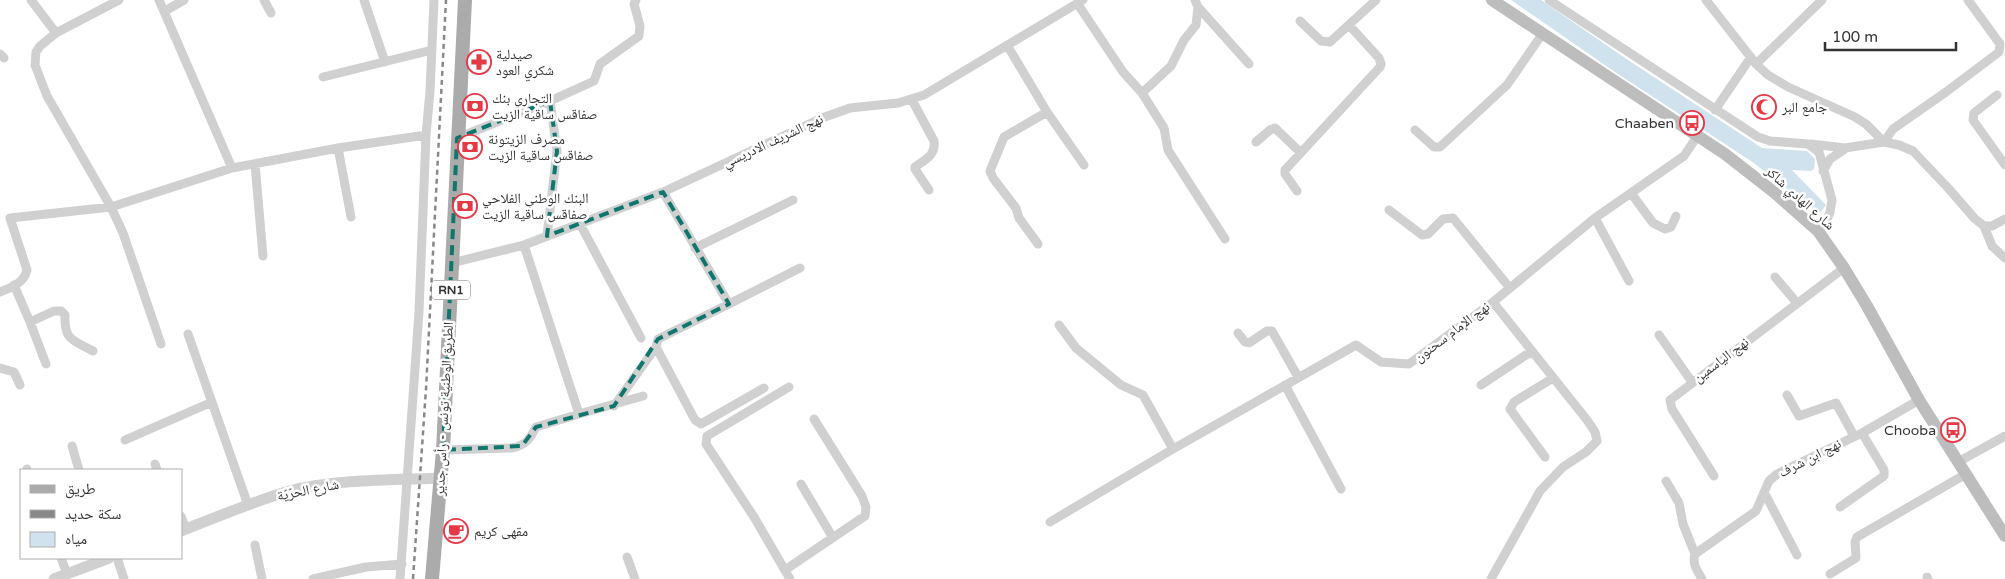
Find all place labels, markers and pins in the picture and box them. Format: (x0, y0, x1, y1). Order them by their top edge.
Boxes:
place label: صيدلية شكري العود (496, 46, 554, 81)
pharmacy icon: صيدلية شكري العود (466, 49, 492, 75)
place label: التجاري بنك صفاقس ساقية الزيت (492, 90, 598, 123)
bank icon: التجاري بنك صفاقس ساقية الزيت (462, 93, 488, 119)
mosque icon: جامع البر (1751, 94, 1777, 120)
place label: جامع البر (1781, 99, 1827, 117)
bus stop icon: Chaaben (1679, 110, 1705, 136)
place label: Chaaben (1615, 115, 1674, 132)
place label: مصرف الزيتونة صفاقس ساقية الزيت (488, 131, 594, 164)
bank icon: مصرف الزيتونة صفاقس ساقية الزيت (457, 134, 483, 160)
place label: البنك الوطني الفلاحي صفاقس ساقية الزيت (482, 190, 589, 223)
bank icon: البنك الوطني الفلاحي صفاقس ساقية الزيت (452, 193, 478, 219)
bus stop icon: Chooba (1940, 417, 1966, 443)
place label: Chooba (1884, 422, 1936, 439)
cafe icon: مقهى كريم (443, 518, 469, 544)
place label: مقهى كريم (474, 523, 528, 541)

